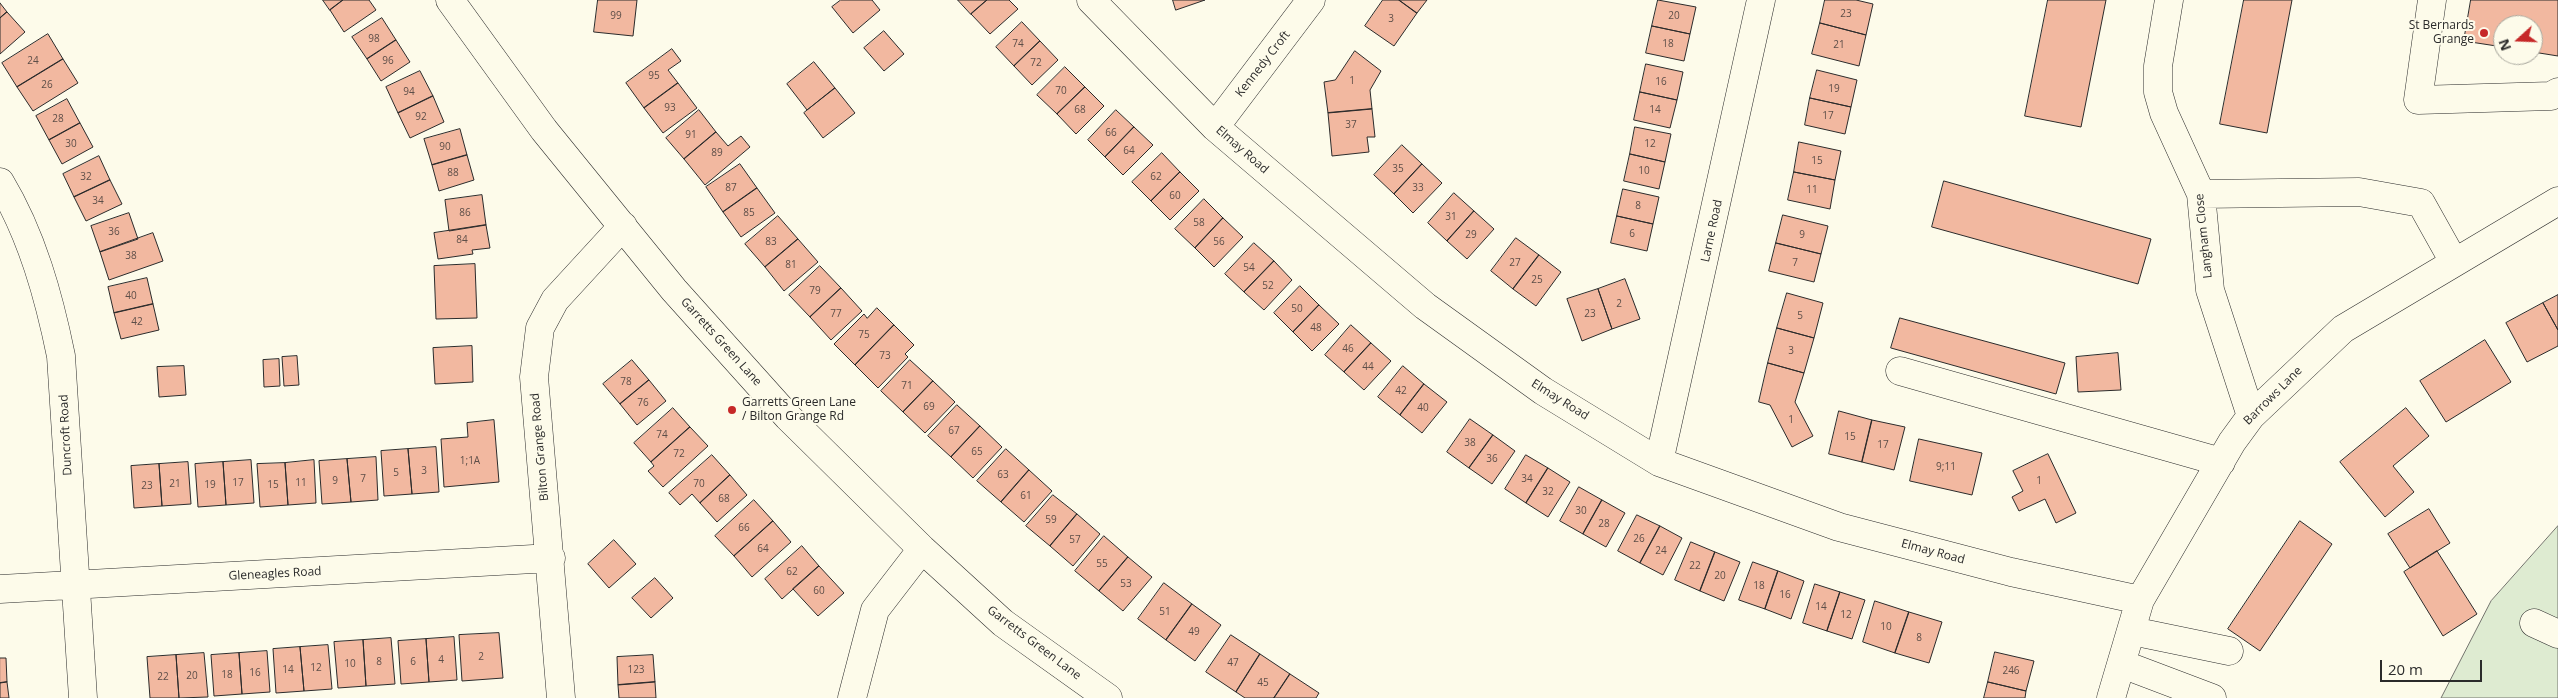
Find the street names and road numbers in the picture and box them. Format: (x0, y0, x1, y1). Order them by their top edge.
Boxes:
street label: Kennedy Croft (1233, 28, 1293, 100)
street label: Elmay Road (1213, 123, 1271, 177)
street label: Langham Close (2192, 193, 2216, 279)
street label: Larne Road (1698, 198, 1726, 264)
street label: Garretts Green Lane (678, 295, 764, 389)
street label: Barrows Lane (2241, 364, 2305, 428)
street label: Elmay Road (1529, 377, 1591, 423)
street label: Bilton Grange Road (528, 392, 552, 502)
street label: Duncroft Road (57, 394, 75, 476)
street label: Elmay Road (1900, 537, 1966, 567)
street label: Gleneagles Road (228, 564, 322, 584)
street label: Garretts Green Lane (984, 603, 1084, 683)

